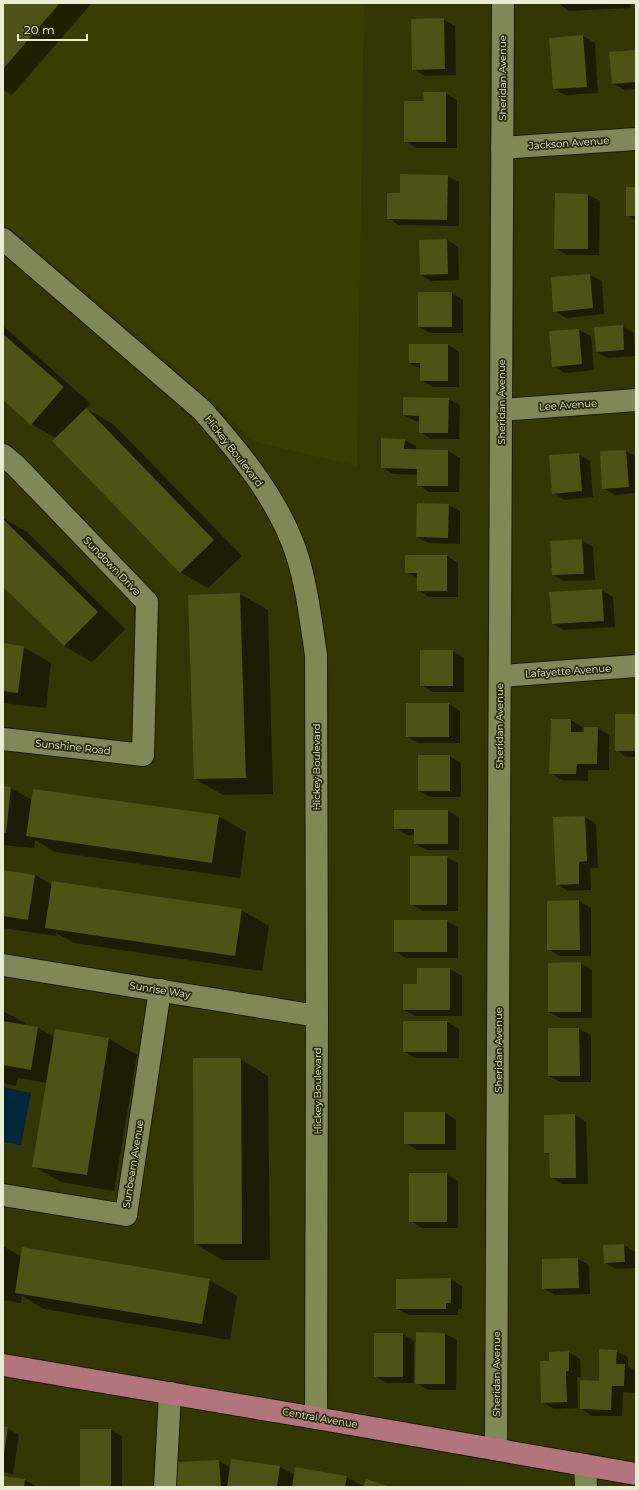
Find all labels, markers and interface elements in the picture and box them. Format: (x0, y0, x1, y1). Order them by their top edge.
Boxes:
scale bar (18, 16, 87, 42)
text: 20 m (24, 22, 55, 37)
street label: Sheridan Avenue (496, 35, 509, 121)
street label: Jackson Avenue (527, 134, 610, 152)
street label: Sheridan Avenue (495, 359, 508, 445)
street label: Lee Avenue (538, 396, 598, 414)
street label: Hickey Boulevard (202, 413, 266, 489)
street label: Sundown Drive (81, 534, 143, 598)
street label: Lafayette Avenue (525, 662, 611, 680)
street label: Sheridan Avenue (493, 683, 506, 769)
street label: Hickey Boulevard (310, 723, 323, 811)
street label: Sunshine Road (35, 737, 111, 757)
street label: Sunrise Way (129, 979, 192, 1001)
street label: Sheridan Avenue (492, 1007, 505, 1093)
street label: Hickey Boulevard (311, 1047, 324, 1135)
street label: Sunbeam Avenue (120, 1119, 146, 1209)
street label: Sheridan Avenue (490, 1331, 503, 1417)
street label: Central Avenue (281, 1405, 359, 1431)

